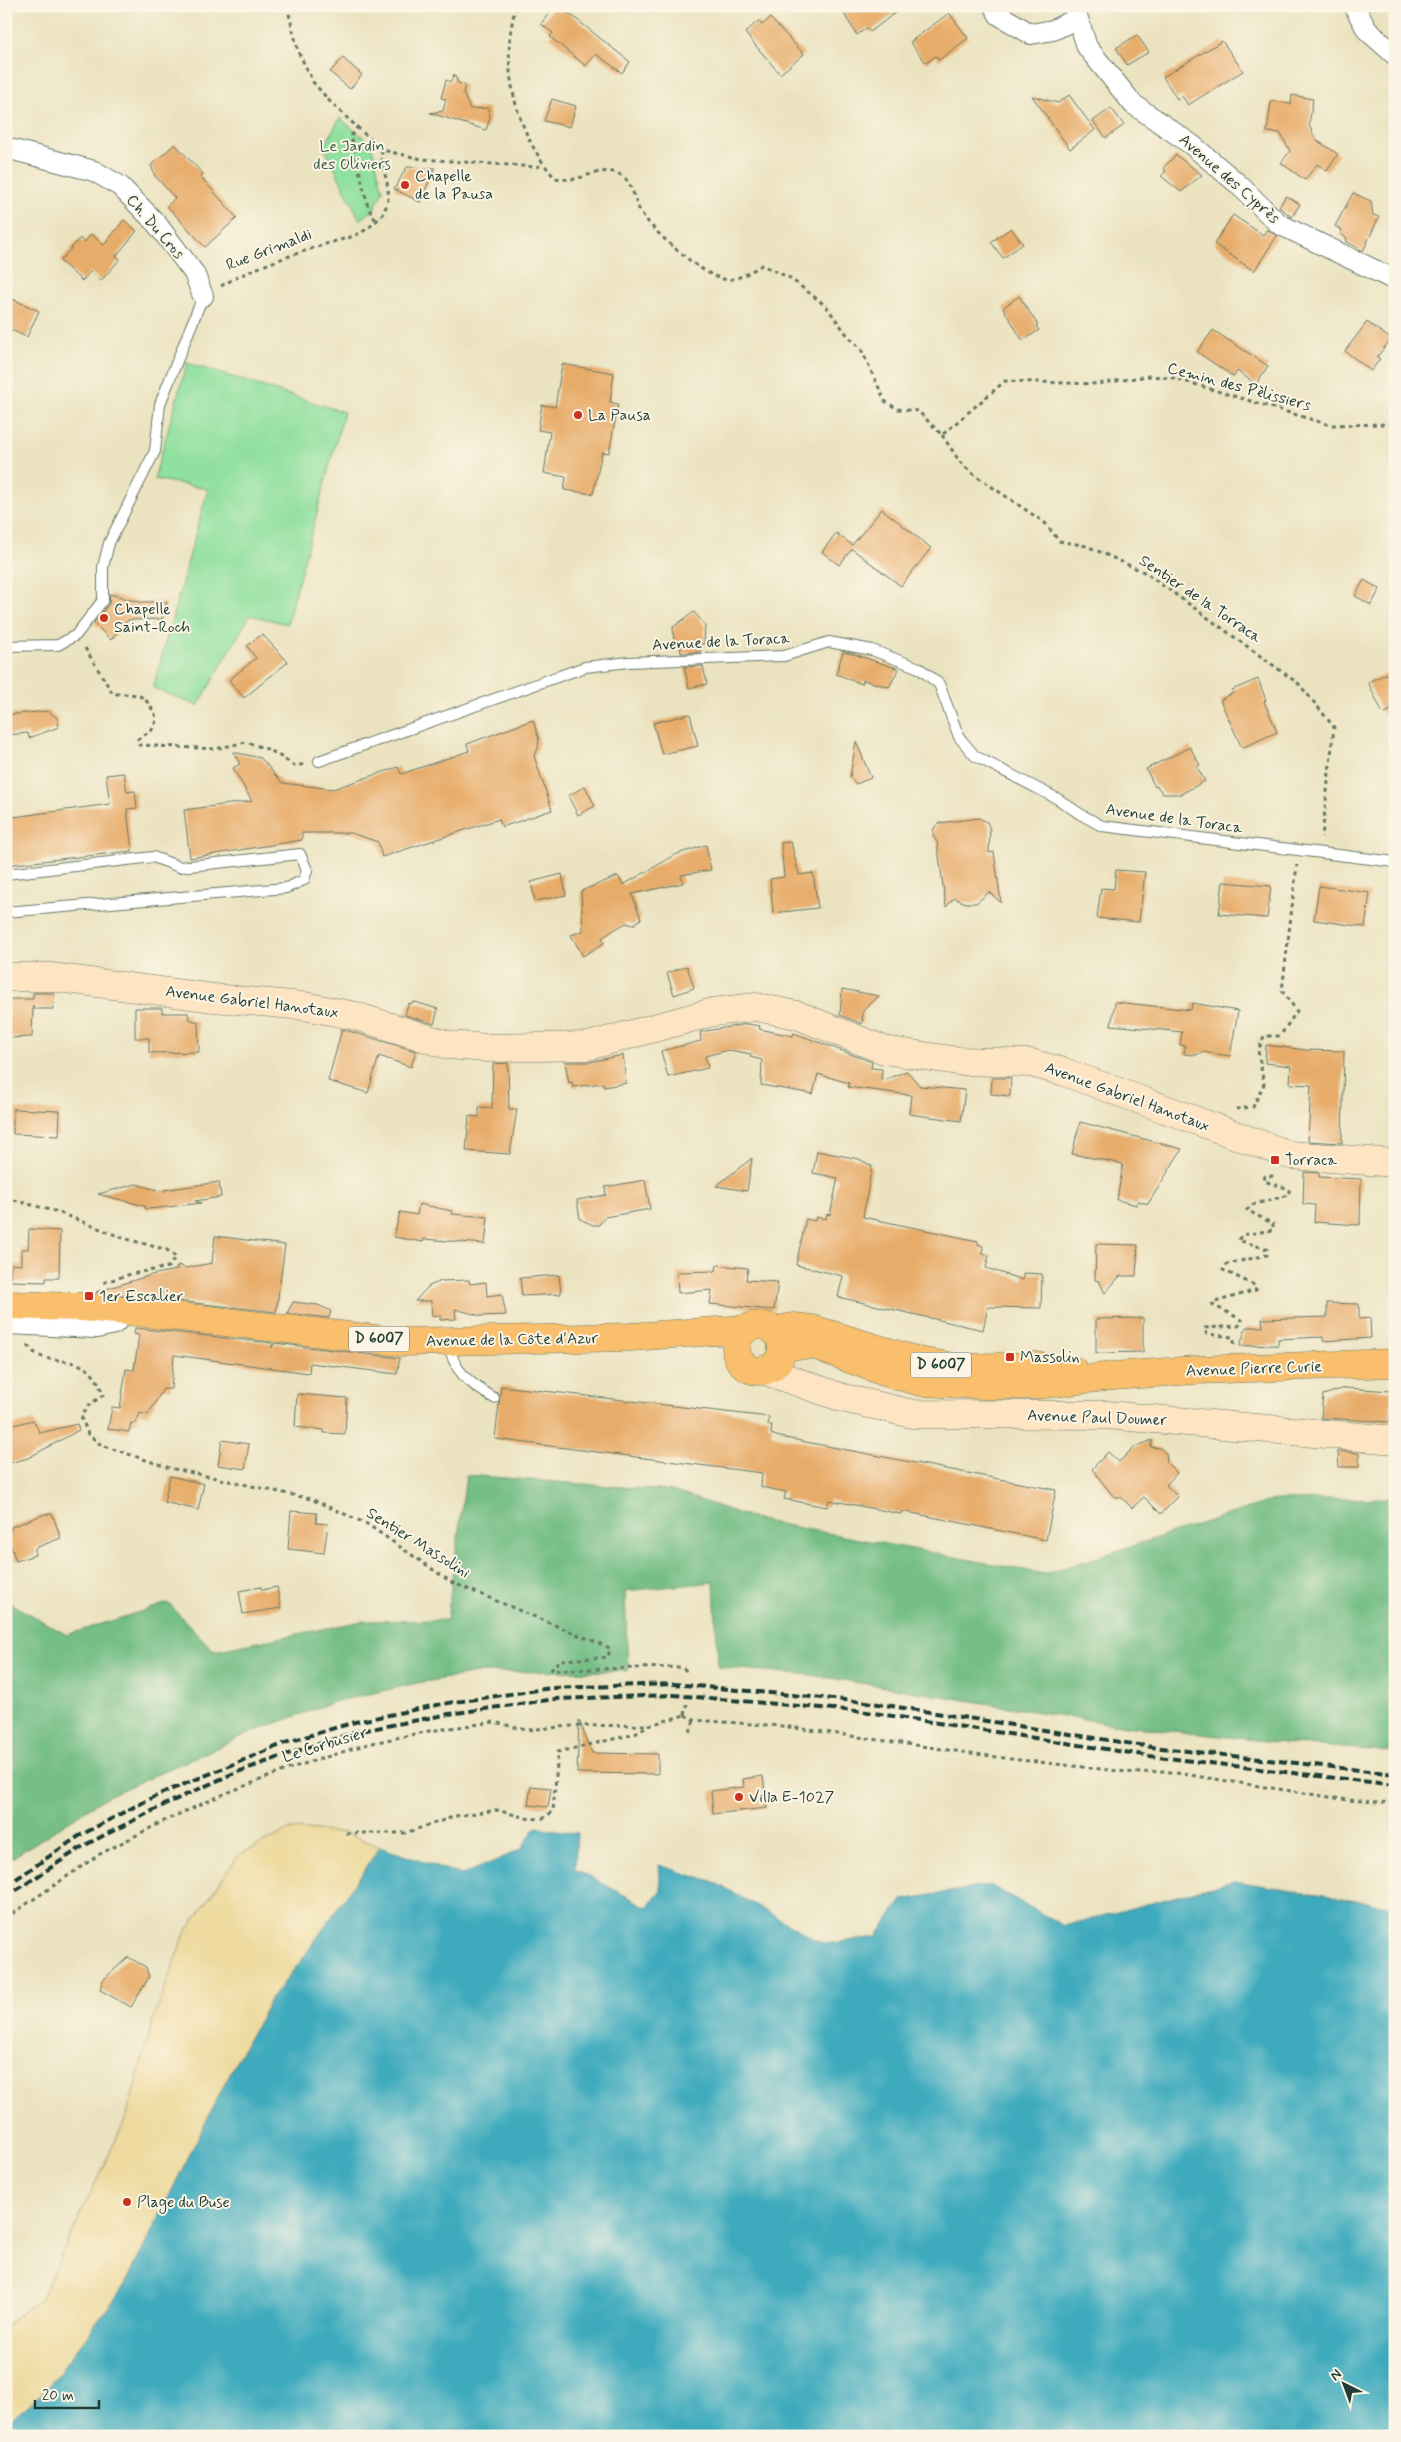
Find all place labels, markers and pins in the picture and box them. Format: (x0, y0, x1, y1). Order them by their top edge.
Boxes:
place label: Chapelle de la Pausa (415, 166, 493, 205)
marker: Chapelle de la Pausa (399, 179, 411, 191)
place label: La Pausa (588, 405, 651, 426)
marker: La Pausa (572, 409, 584, 421)
place label: Chapelle Saint-Roch (114, 599, 190, 638)
marker: Chapelle Saint-Roch (98, 612, 110, 624)
place label: Torraca (1285, 1150, 1337, 1171)
marker: Torraca (1269, 1154, 1281, 1166)
place label: 1er Escalier (99, 1286, 184, 1307)
marker: 1er Escalier (83, 1290, 95, 1302)
place label: Massolin (1020, 1347, 1080, 1368)
marker: Massolin (1004, 1351, 1016, 1363)
place label: Villa E-1027 (749, 1787, 834, 1808)
marker: Villa E-1027 (733, 1791, 745, 1803)
place label: Plage du Buse (137, 2192, 230, 2214)
marker: Plage du Buse (121, 2196, 133, 2208)

